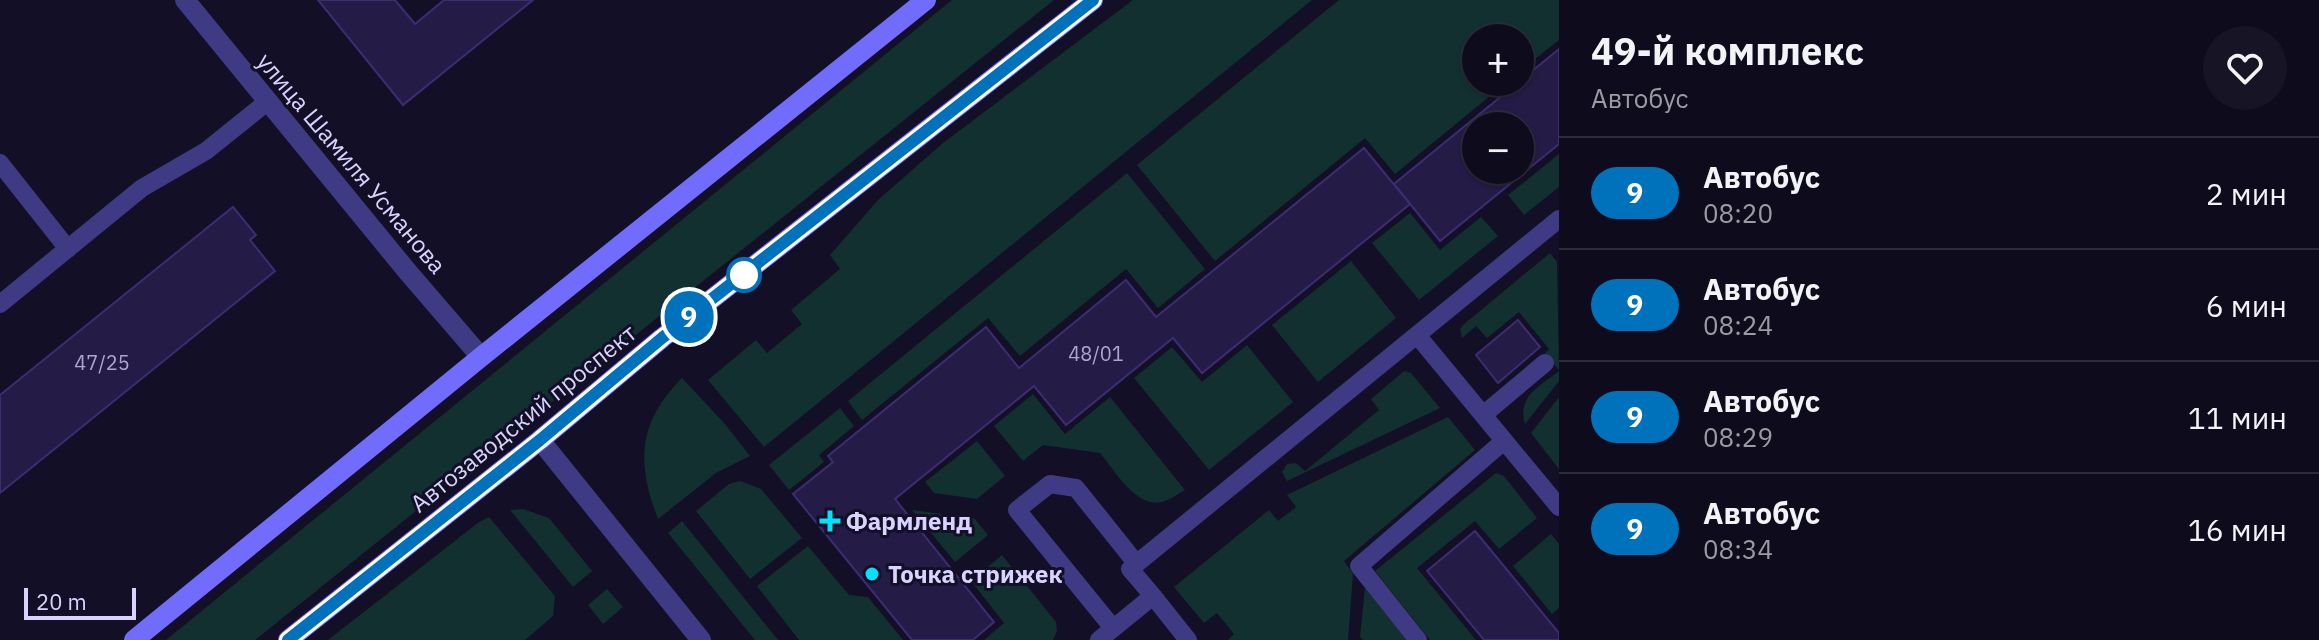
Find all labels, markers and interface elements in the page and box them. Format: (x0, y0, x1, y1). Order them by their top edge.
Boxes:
map controls (1462, 24, 1534, 184)
button: + (1462, 24, 1534, 96)
text: 49-й комплекс (1591, 26, 1864, 75)
button: heart (2203, 26, 2287, 110)
street label: улица Шамиля Усманова (250, 46, 454, 280)
text: Автобус (1591, 81, 1689, 115)
button: − (1462, 112, 1534, 184)
text: Автобус (1703, 157, 1820, 196)
text: 9 (1627, 174, 1643, 211)
text: 2 мин (2206, 174, 2287, 213)
text: 08:20 (1703, 196, 1773, 230)
unlabelled marker (727, 258, 761, 292)
text: Автобус (1703, 269, 1820, 308)
text: 9 (1627, 286, 1643, 323)
text: 6 мин (2206, 286, 2287, 325)
line badge: 9 (663, 291, 715, 343)
text: 9 (681, 298, 697, 335)
text: 08:24 (1703, 308, 1773, 342)
street label: Автозаводский проспект (403, 317, 643, 519)
house number: 48/01 (1068, 340, 1124, 367)
house number: 47/25 (74, 349, 130, 376)
text: Автобус (1703, 381, 1820, 420)
text: 9 (1627, 398, 1643, 435)
text: 11 мин (2188, 398, 2287, 437)
text: 08:29 (1703, 420, 1773, 454)
text: Автобус (1703, 493, 1820, 532)
place label: Фармленд (846, 505, 972, 537)
text: 9 (1627, 510, 1643, 547)
text: 16 мин (2188, 510, 2287, 549)
marker: Фармленд (821, 512, 839, 530)
text: 08:34 (1703, 532, 1773, 566)
place label: Точка стрижек (888, 558, 1063, 590)
marker: Точка стрижек (863, 565, 881, 583)
scale bar (24, 584, 136, 620)
text: 20 m (36, 587, 87, 616)

